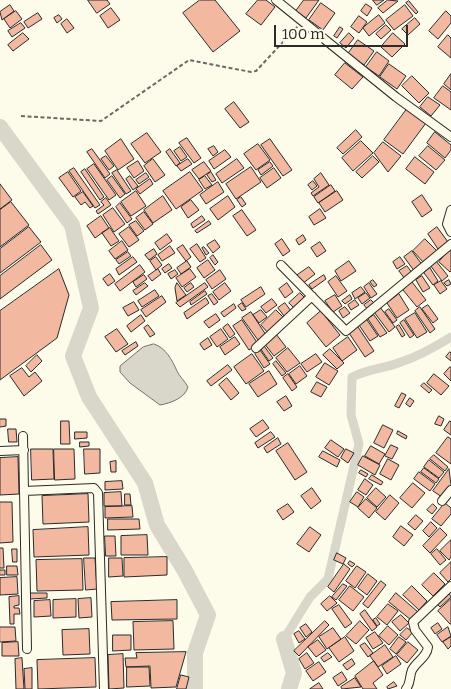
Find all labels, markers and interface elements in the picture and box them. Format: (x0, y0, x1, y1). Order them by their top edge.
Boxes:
scale bar (276, 15, 410, 47)
text: 100 m (282, 25, 325, 43)

